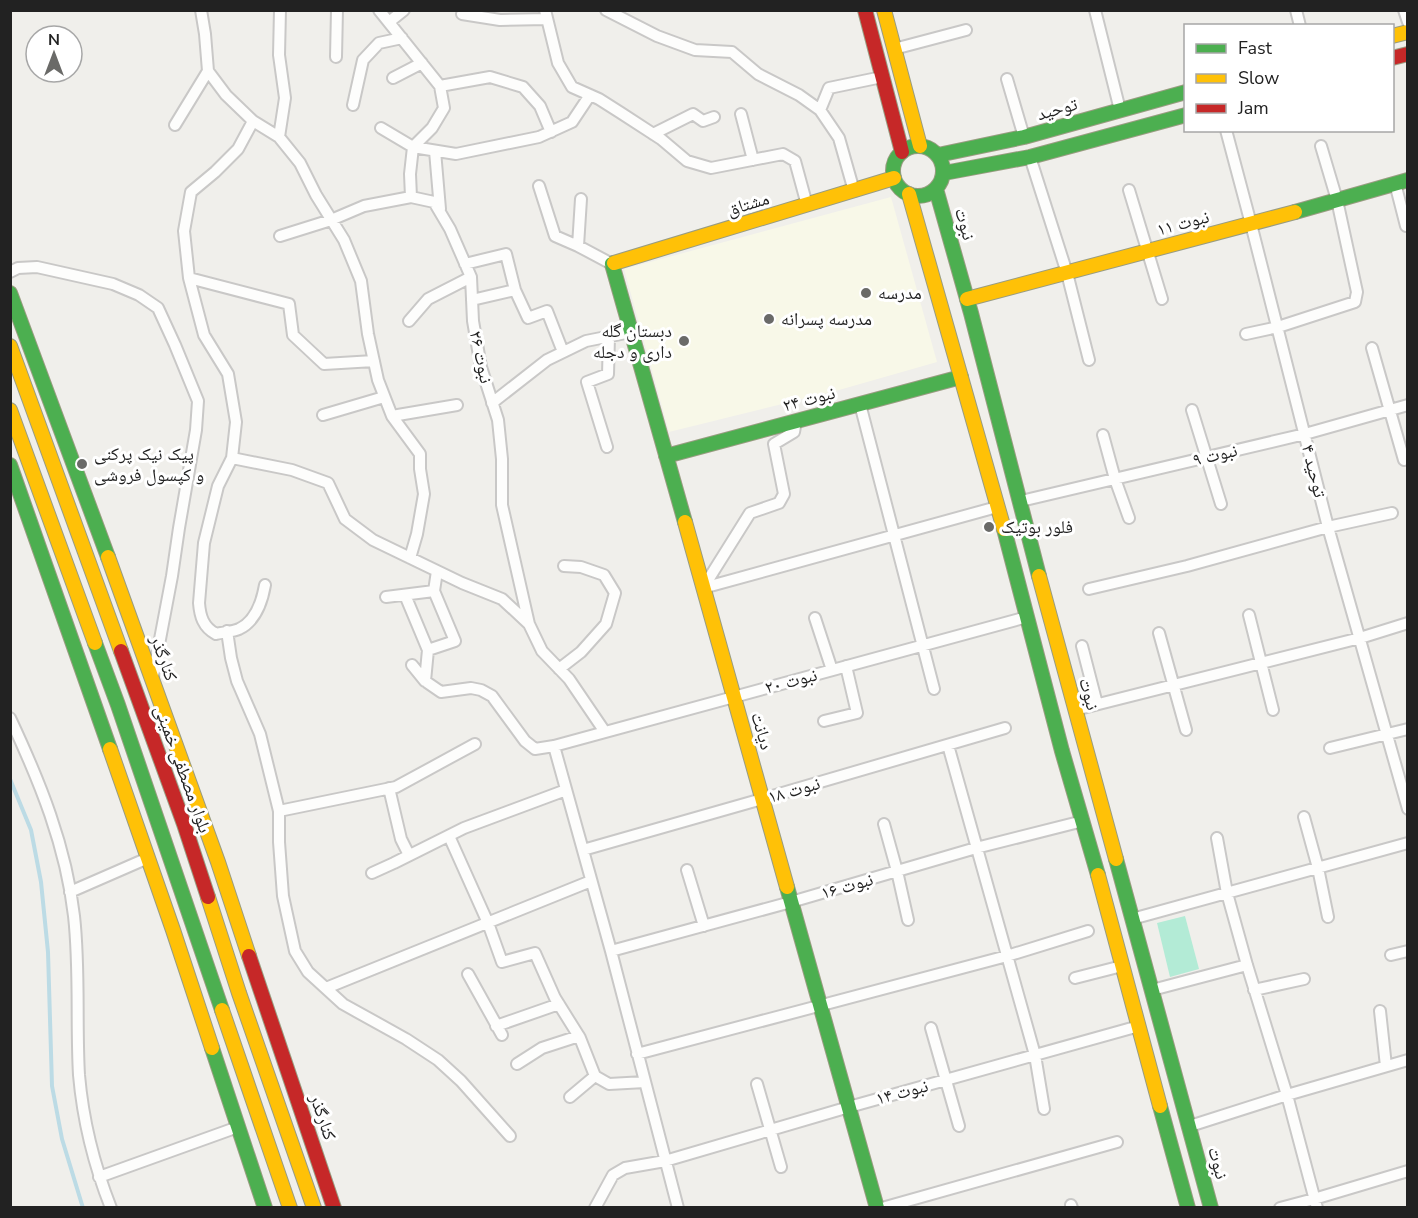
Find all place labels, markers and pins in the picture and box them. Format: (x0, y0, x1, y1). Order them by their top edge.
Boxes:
place label: مدرسه (878, 281, 922, 305)
marker: مدرسه (859, 286, 873, 300)
place label: مدرسه پسرانه (781, 307, 872, 331)
marker: مدرسه پسرانه (762, 312, 776, 326)
place label: دبستان گله داری و دجله (593, 319, 672, 364)
marker: دبستان گله داری و دجله (677, 334, 691, 348)
place label: پیک نیک پرکنی و کپسول فروشی (94, 442, 204, 487)
marker: پیک نیک پرکنی و کپسول فروشی (75, 457, 89, 471)
place label: فلور بوتیک (1001, 515, 1073, 539)
marker: فلور بوتیک (982, 520, 996, 534)

